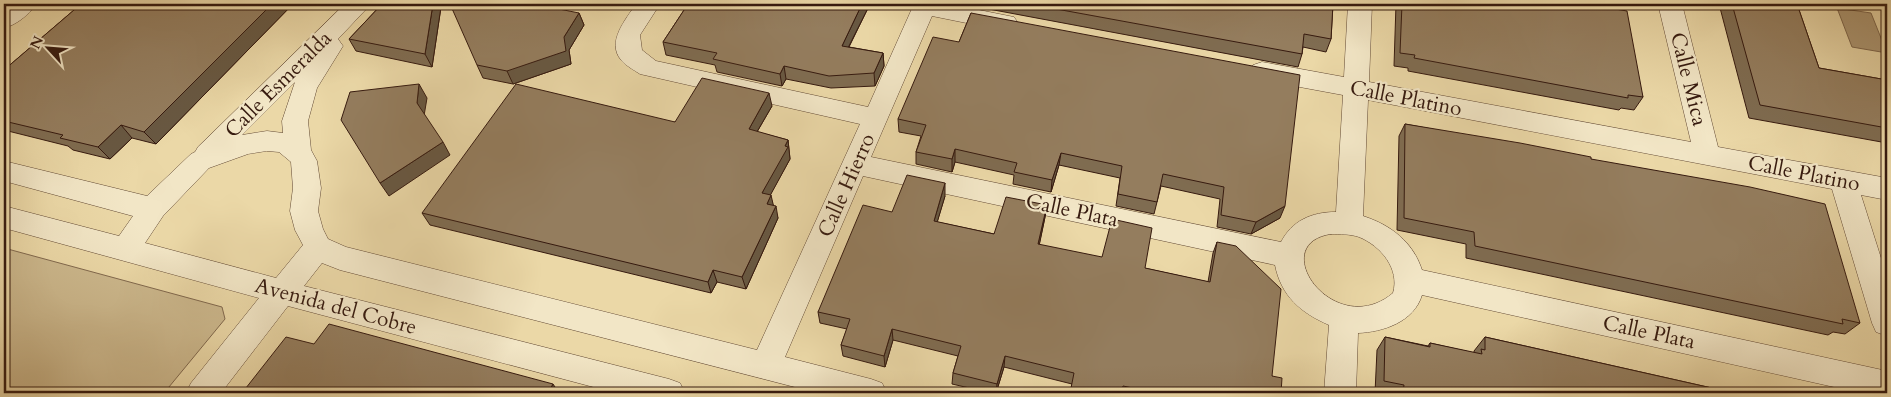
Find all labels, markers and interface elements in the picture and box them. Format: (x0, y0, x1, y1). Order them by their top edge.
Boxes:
north arrow (22, 22, 72, 72)
street label: Calle Esmeralda (218, 24, 338, 144)
street label: Calle Mica (1663, 29, 1714, 129)
text: N (26, 33, 48, 52)
street label: Calle Platino (1347, 73, 1464, 124)
street label: Calle Hierro (811, 129, 882, 242)
street label: Calle Platino (1745, 148, 1862, 199)
street label: Calle Plata (1023, 187, 1121, 234)
street label: Avenida del Cobre (252, 271, 420, 342)
street label: Calle Plata (1600, 309, 1698, 356)

